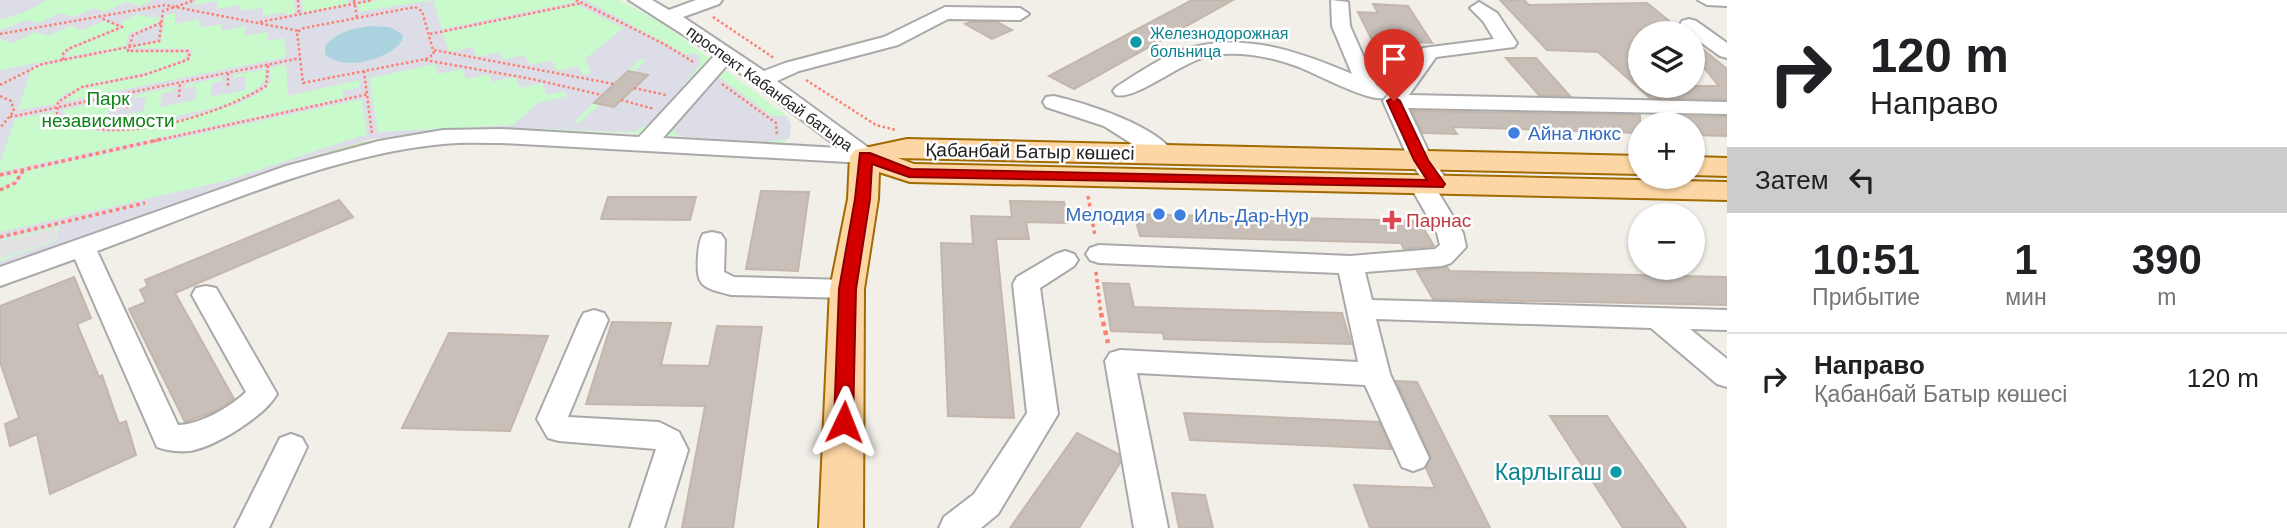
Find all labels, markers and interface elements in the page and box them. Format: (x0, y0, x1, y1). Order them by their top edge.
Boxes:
map controls (1628, 21, 1705, 280)
button: layers (1628, 21, 1705, 98)
street label: проспект Кабанбай батыра (683, 23, 856, 154)
place label: Железнодорожная больница (1150, 25, 1289, 60)
icon: right (1755, 28, 1846, 119)
text: 120 m (1870, 28, 2009, 82)
pin (1364, 29, 1424, 101)
marker: Железнодорожная больница (1128, 34, 1144, 50)
icon: arrive (1375, 40, 1413, 78)
text: Направо (1870, 85, 1998, 121)
park label: Парк независимости (41, 88, 175, 131)
button: + (1628, 112, 1705, 189)
place label: Айна люкс (1528, 123, 1621, 144)
marker: Айна люкс (1506, 125, 1522, 141)
street label: Қабанбай Батыр көшесі (925, 139, 1135, 164)
icon: left (1843, 161, 1881, 199)
text: Затем (1755, 165, 1829, 195)
button: − (1628, 203, 1705, 280)
place label: Мелодия (1066, 204, 1145, 225)
place label: Иль-Дар-Нур (1194, 205, 1309, 226)
marker: Мелодия (1151, 206, 1167, 222)
marker: Иль-Дар-Нур (1172, 207, 1188, 223)
place label: Парнас (1406, 210, 1471, 231)
marker: Парнас (1384, 212, 1400, 228)
text: 10:51 (1812, 236, 1920, 283)
text: 1 (2014, 236, 2038, 283)
text: 390 (2132, 236, 2202, 283)
text: Прибытие (1812, 284, 1920, 310)
text: мин (2005, 284, 2047, 310)
text: m (2157, 284, 2176, 310)
text: Направо (1814, 350, 1925, 380)
icon: right (1755, 360, 1793, 398)
text: 120 m (2187, 363, 2259, 393)
text: Қабанбай Батыр көшесі (1814, 381, 2067, 407)
position arrow (807, 385, 881, 459)
place label: Карлыгаш (1495, 459, 1602, 485)
marker: Карлыгаш (1608, 464, 1624, 480)

